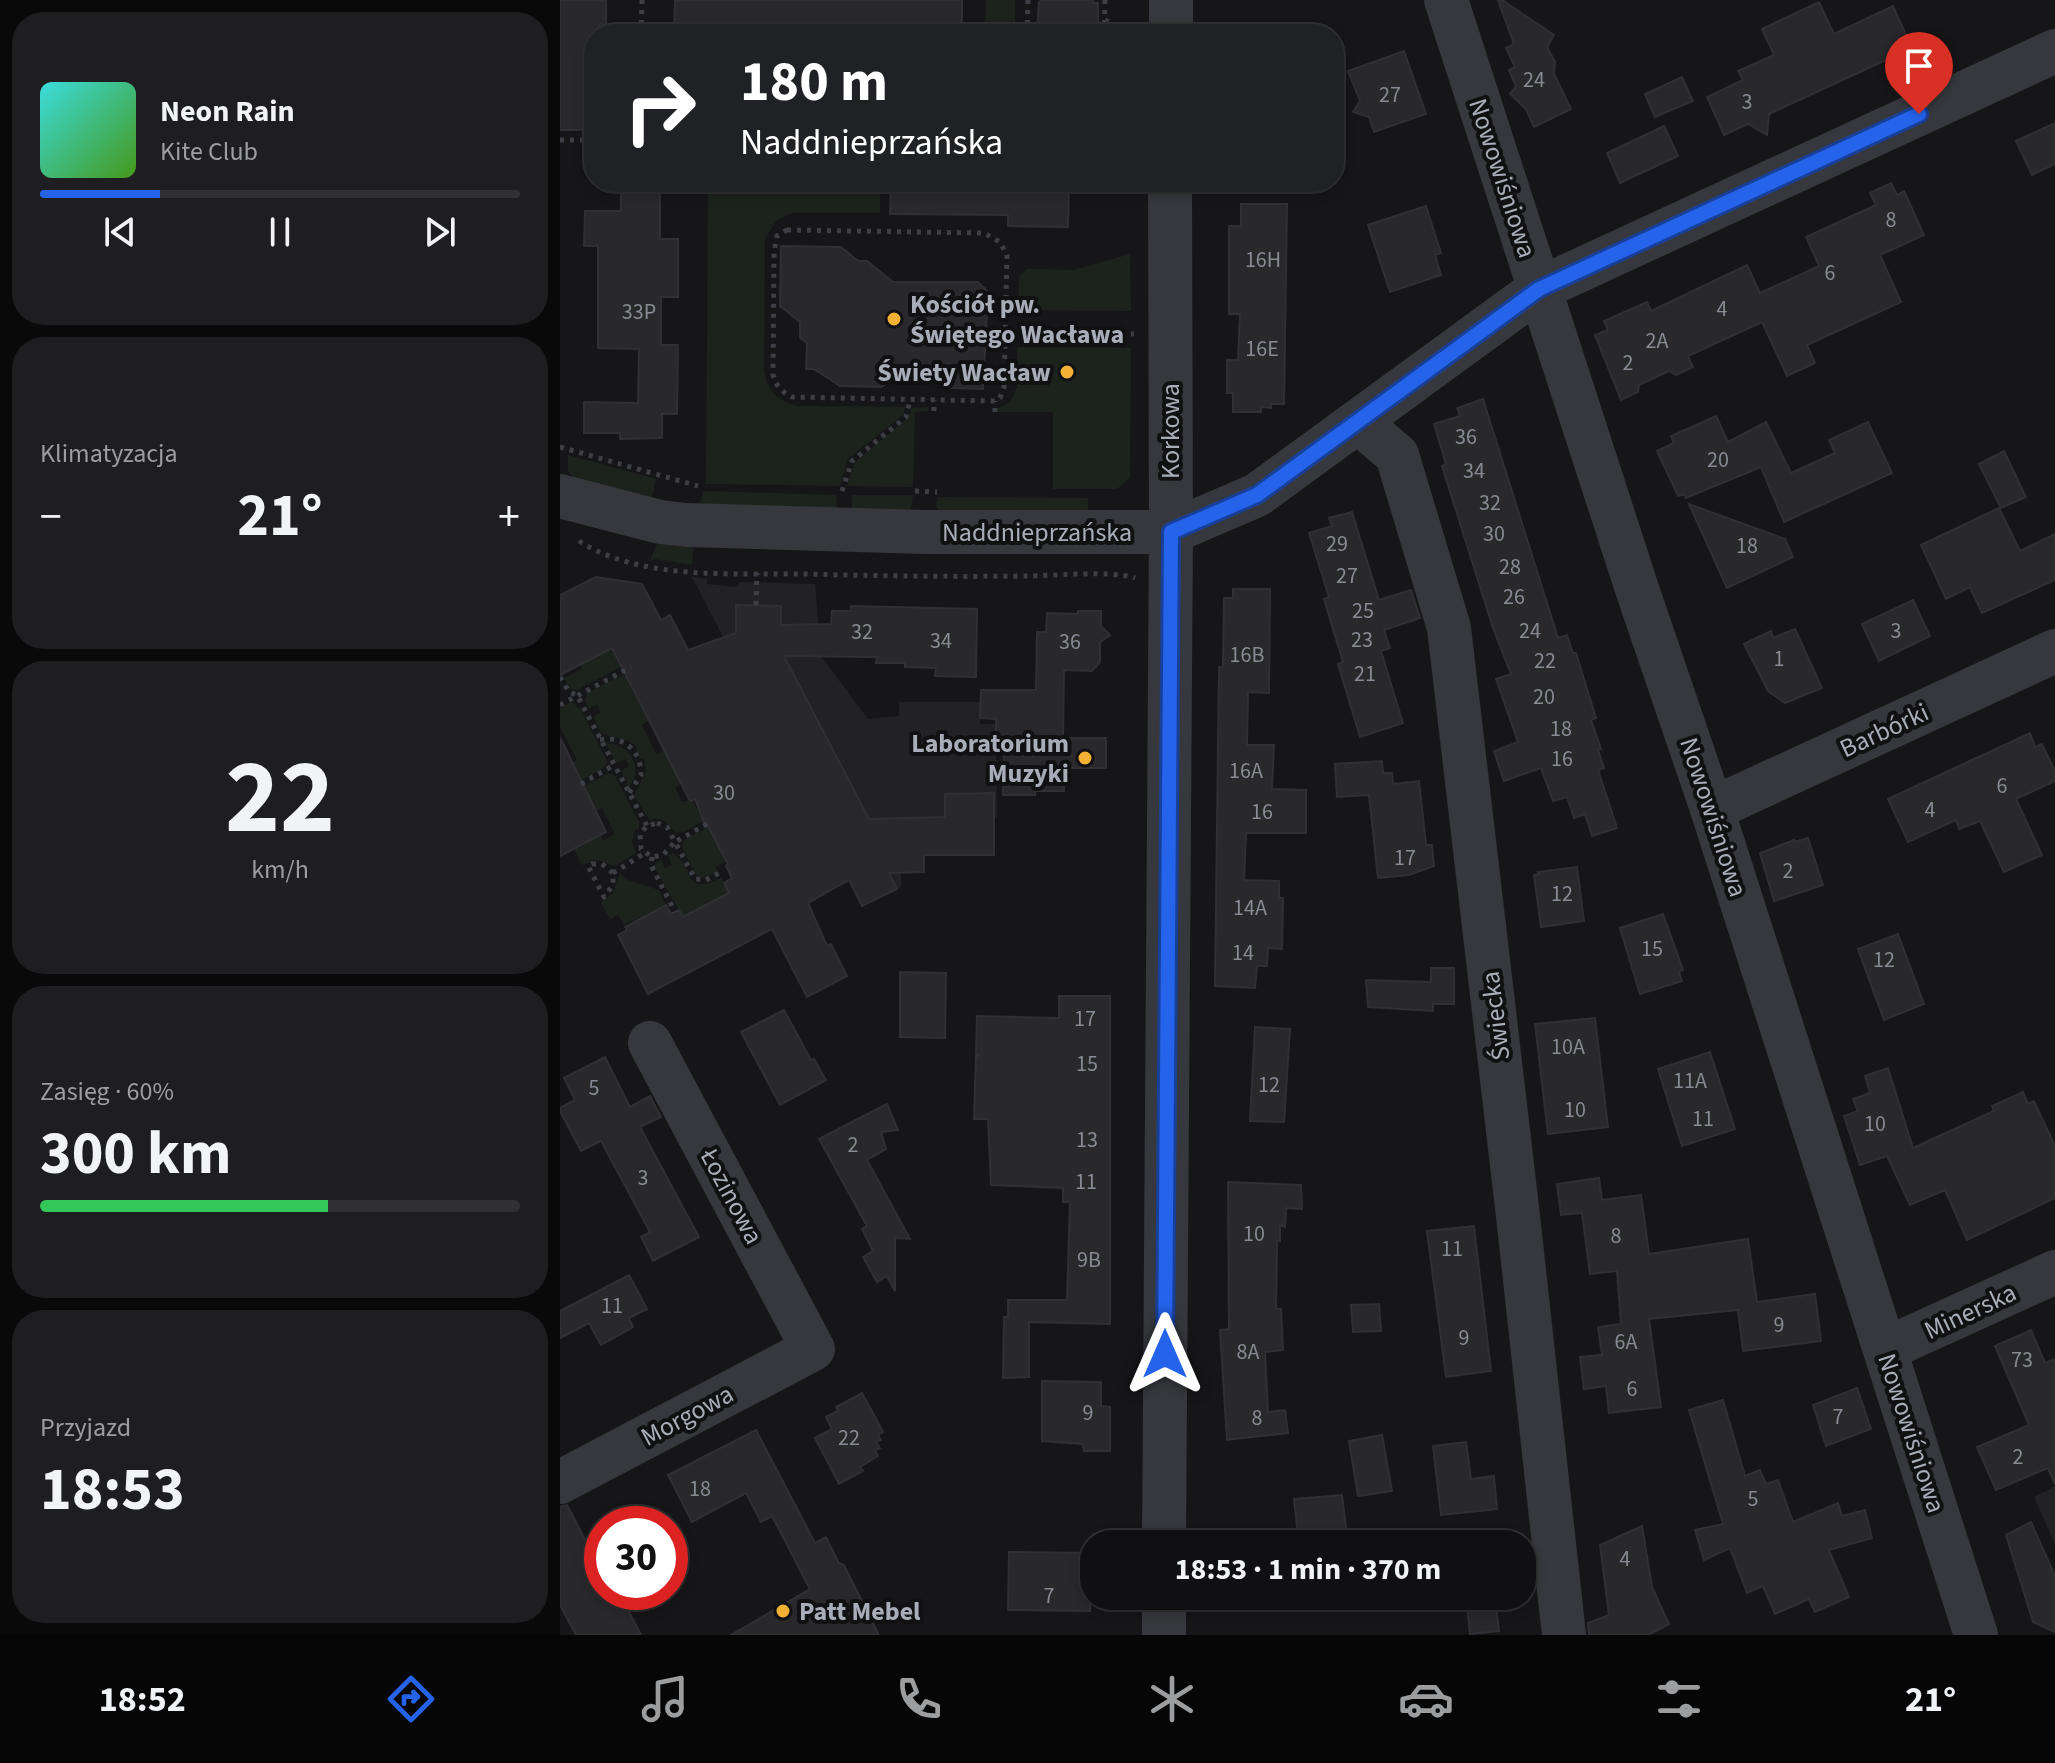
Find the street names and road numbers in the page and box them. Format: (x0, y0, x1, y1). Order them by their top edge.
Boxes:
street label: Nowowiśniowa (1459, 94, 1546, 263)
street label: Korkowa (1152, 383, 1189, 479)
street label: Naddnieprzańska (942, 514, 1132, 551)
street label: Barbórki (1834, 694, 1935, 767)
street label: Nowowiśniowa (1670, 733, 1757, 902)
street label: Świecka (1472, 969, 1519, 1063)
street label: Łozinowa (690, 1141, 772, 1251)
street label: Minerska (1918, 1274, 2022, 1349)
street label: Nowowiśniowa (1868, 1349, 1955, 1518)
street label: Morgowa (634, 1376, 740, 1455)

